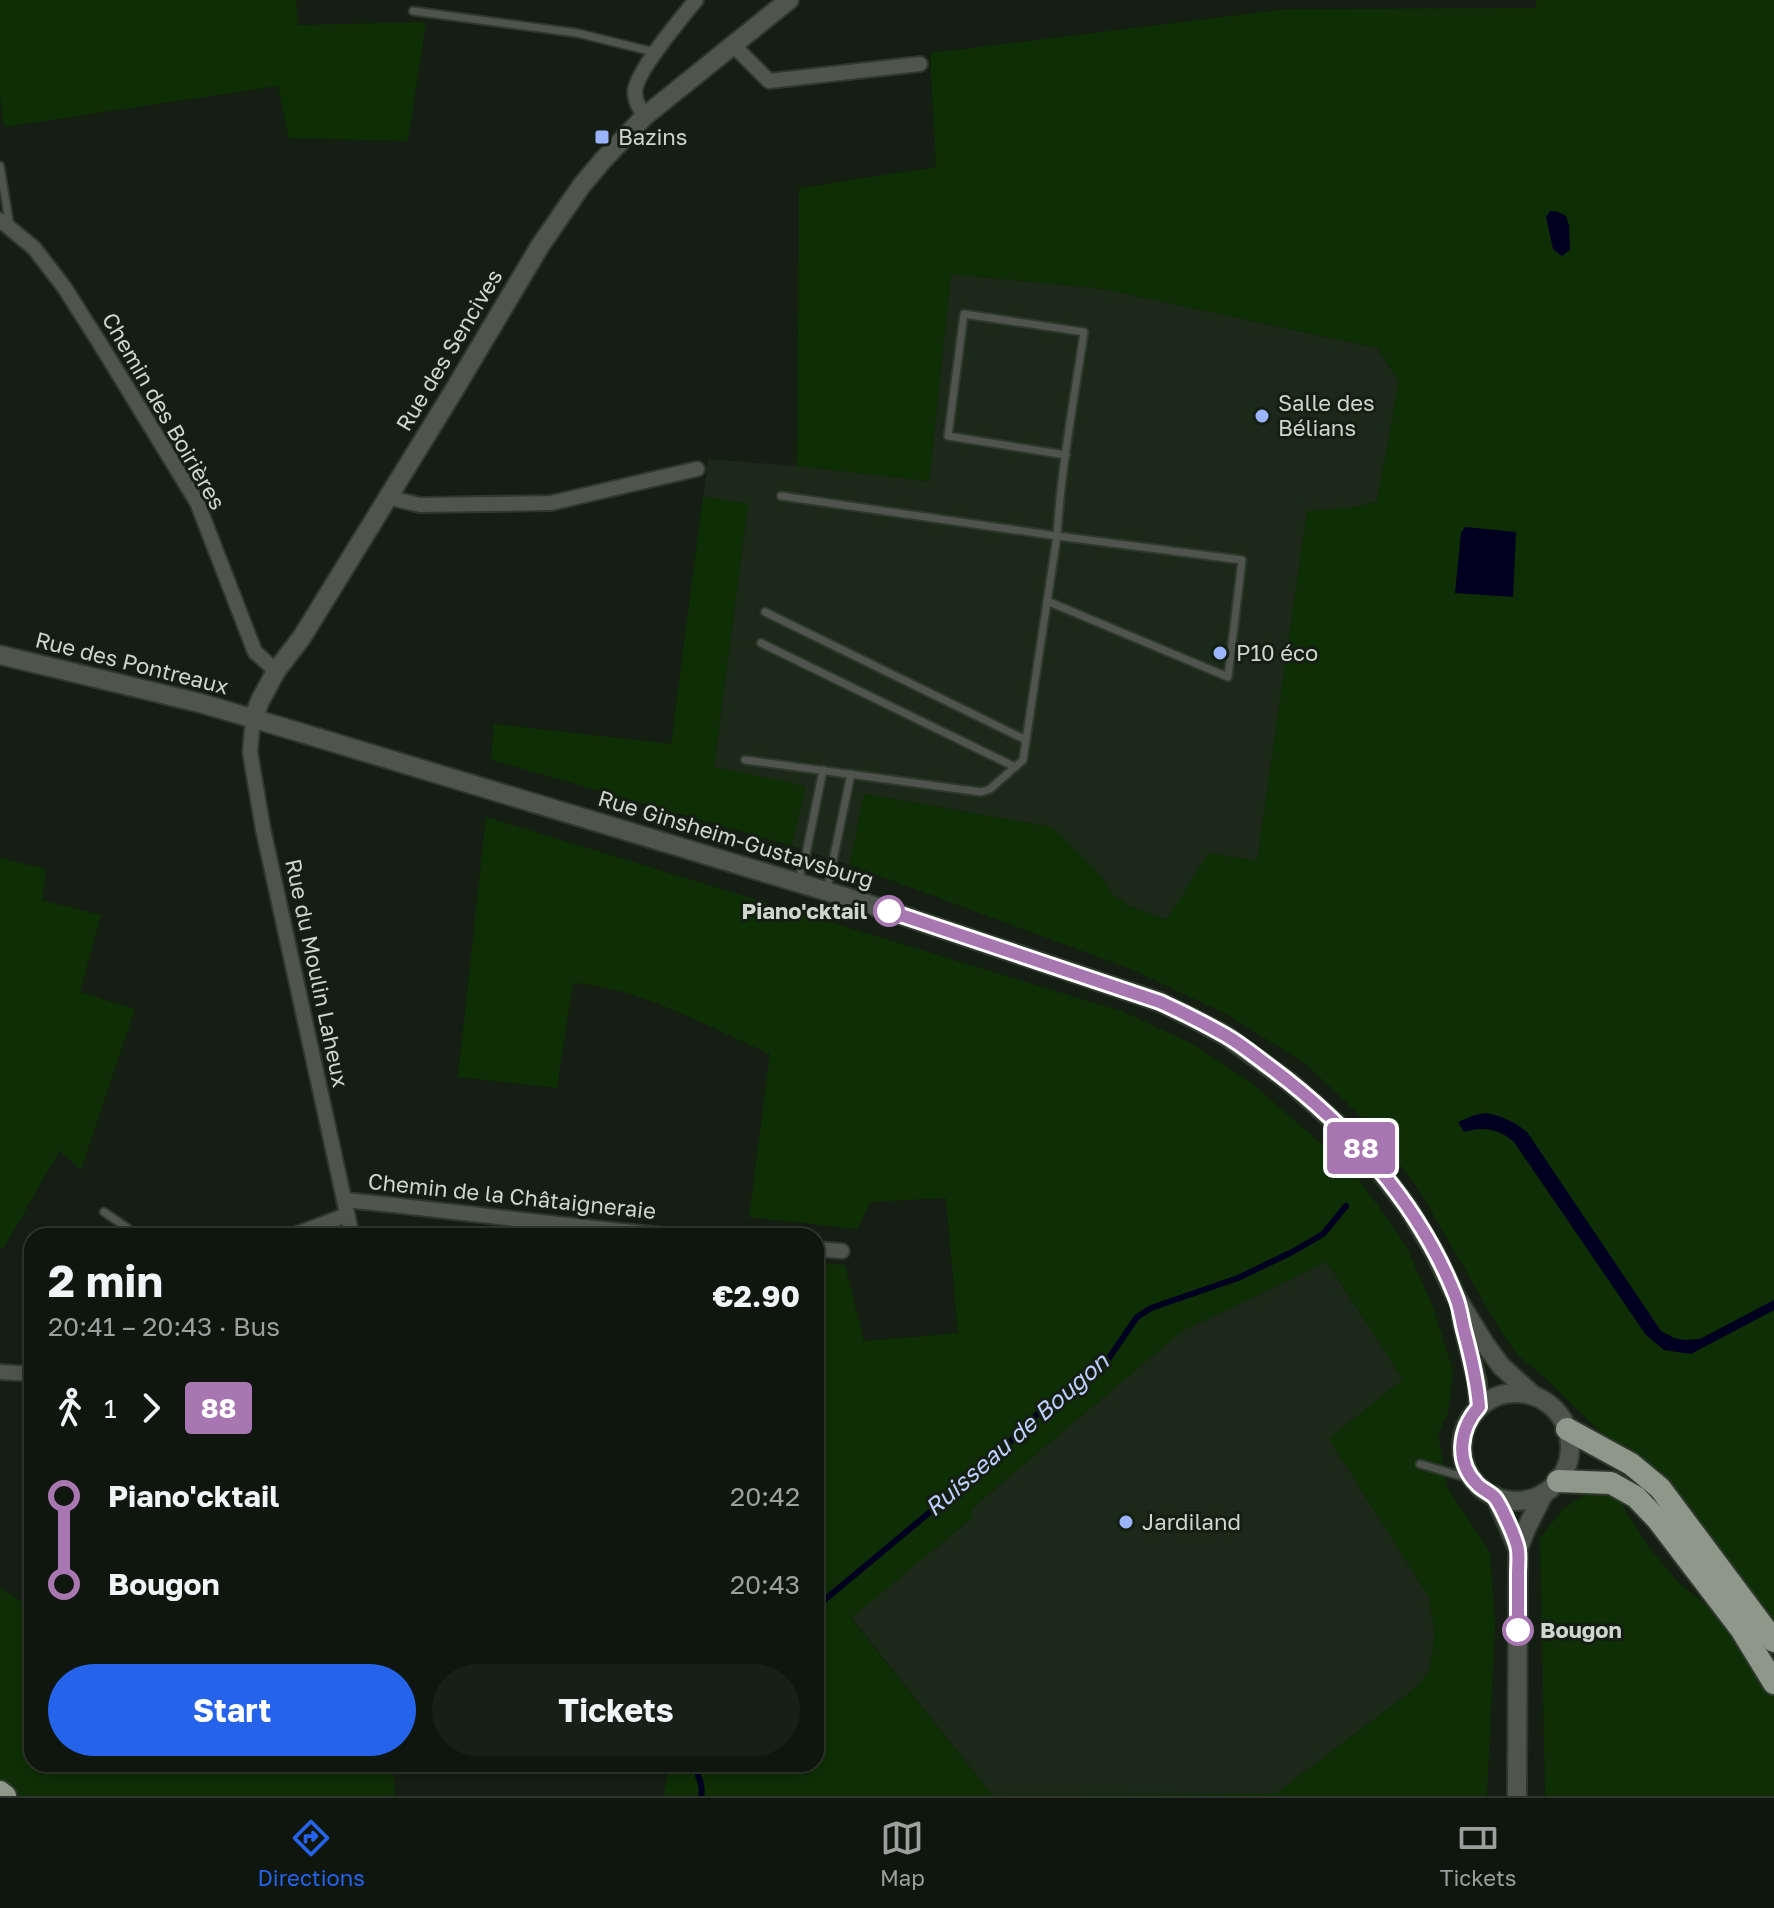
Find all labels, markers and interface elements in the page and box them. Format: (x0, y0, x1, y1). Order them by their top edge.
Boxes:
place label: Bazins (618, 123, 687, 150)
marker: Bazins (593, 128, 611, 146)
street label: Rue des Sencives (390, 264, 508, 436)
street label: Chemin des Boirières (97, 307, 232, 514)
place label: Salle des Bélians (1278, 389, 1375, 441)
marker: Salle des Bélians (1253, 407, 1271, 425)
street label: Rue des Pontreaux (33, 625, 231, 700)
place label: P10 éco (1236, 639, 1318, 666)
marker: P10 éco (1211, 644, 1229, 662)
street label: Rue Ginsheim-Gustavsburg (595, 784, 877, 893)
street label: Rue du Moulin Laheux (280, 856, 355, 1090)
marker: Piano'cktail (874, 896, 904, 926)
place label: Piano'cktail (741, 897, 867, 924)
line badge: 88 (1325, 1122, 1397, 1174)
text: 88 (1343, 1131, 1379, 1164)
street label: Chemin de la Châtaigneraie (367, 1167, 657, 1224)
text: 2 min (48, 1254, 163, 1307)
text: €2.90 (712, 1278, 800, 1314)
text: 20:41 – 20:43 · Bus (48, 1311, 280, 1342)
water label: Ruisseau de Bougon (918, 1345, 1115, 1522)
icon: walk (48, 1386, 92, 1430)
icon: forward (129, 1386, 173, 1430)
text: 88 (201, 1391, 236, 1424)
text: 1 (104, 1393, 117, 1424)
text: Piano'cktail (108, 1478, 279, 1514)
text: 20:42 (730, 1481, 800, 1512)
place label: Jardiland (1142, 1508, 1241, 1535)
marker: Jardiland (1117, 1513, 1135, 1531)
text: Bougon (108, 1566, 220, 1602)
text: 20:43 (730, 1569, 800, 1600)
marker: Bougon (1503, 1615, 1533, 1645)
place label: Bougon (1540, 1616, 1622, 1643)
button: Start (48, 1664, 416, 1756)
button: Tickets (432, 1664, 800, 1756)
tab: Directions (257, 1816, 365, 1891)
tab: Map (880, 1816, 925, 1891)
tab: Tickets (1440, 1816, 1517, 1891)

